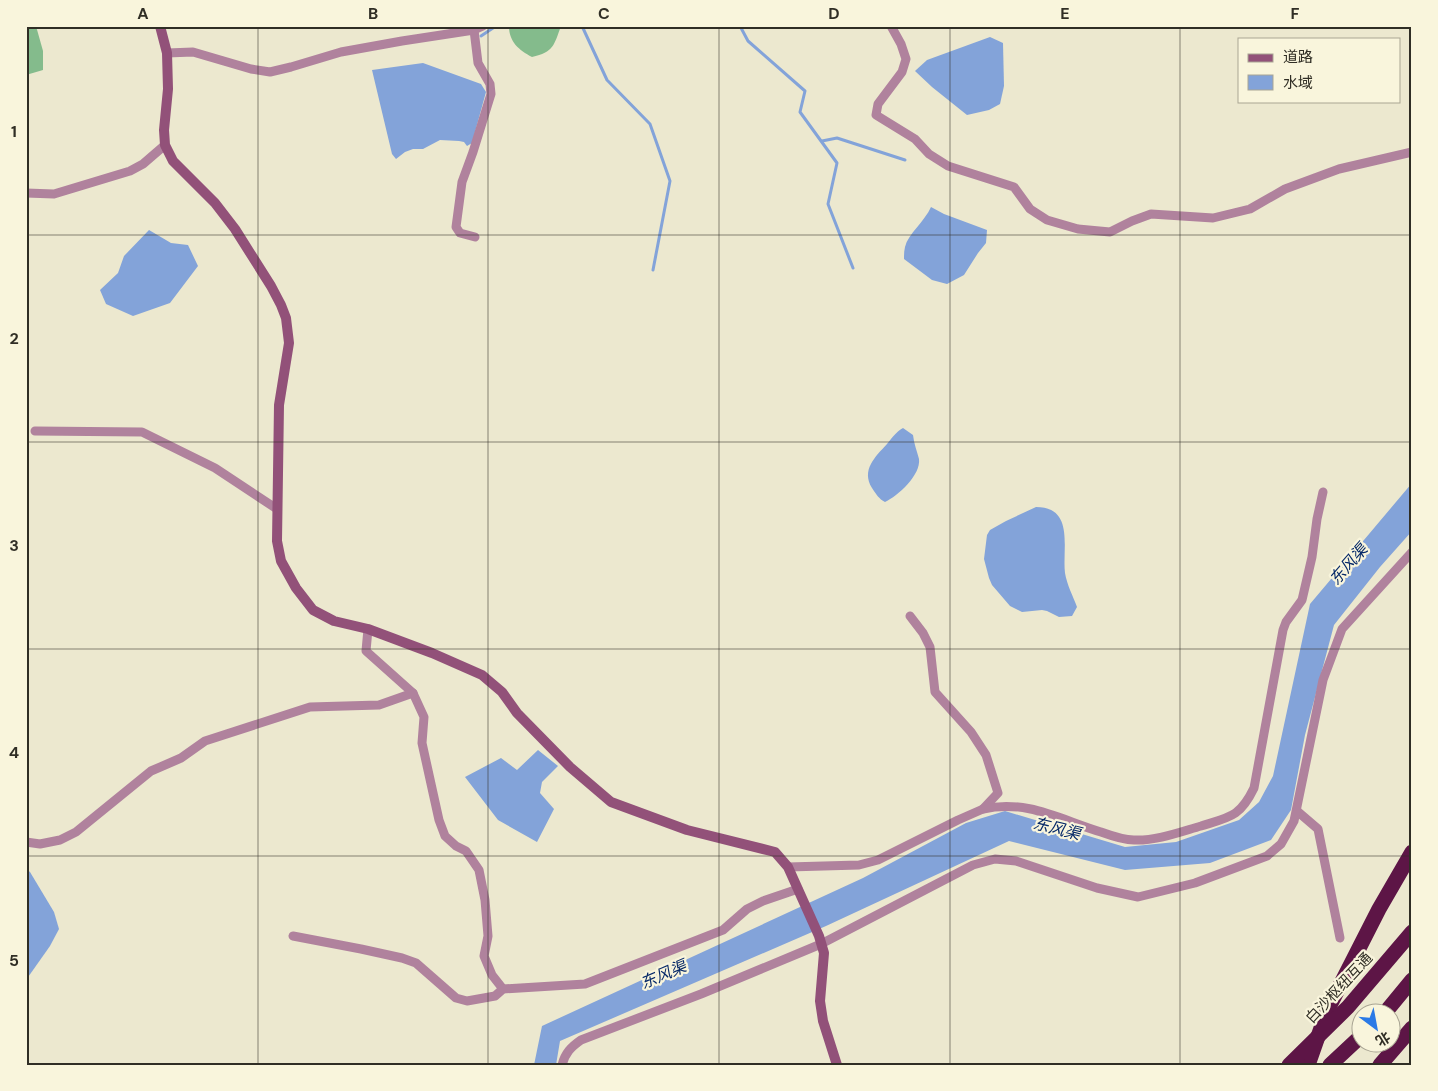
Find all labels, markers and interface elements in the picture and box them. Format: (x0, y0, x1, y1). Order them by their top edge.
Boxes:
text: A (137, 3, 149, 24)
text: B (368, 3, 378, 24)
text: C (598, 3, 610, 24)
text: D (828, 3, 840, 24)
text: E (1060, 3, 1070, 24)
text: F (1291, 3, 1300, 24)
legend (1238, 38, 1400, 102)
text: 道路 (1283, 47, 1313, 67)
text: 水域 (1283, 73, 1313, 93)
text: 1 (11, 121, 17, 142)
text: 2 (9, 328, 19, 349)
text: 3 (9, 535, 19, 556)
water label: 东风渠 (1325, 538, 1373, 589)
text: 4 (9, 742, 19, 763)
water label: 东风渠 (1031, 812, 1085, 845)
street label: 白沙枢纽互通 (1301, 948, 1377, 1028)
text: 5 (9, 950, 19, 971)
water label: 东风渠 (637, 955, 691, 994)
north arrow (1350, 1004, 1400, 1054)
text: 北 (1372, 1028, 1394, 1050)

